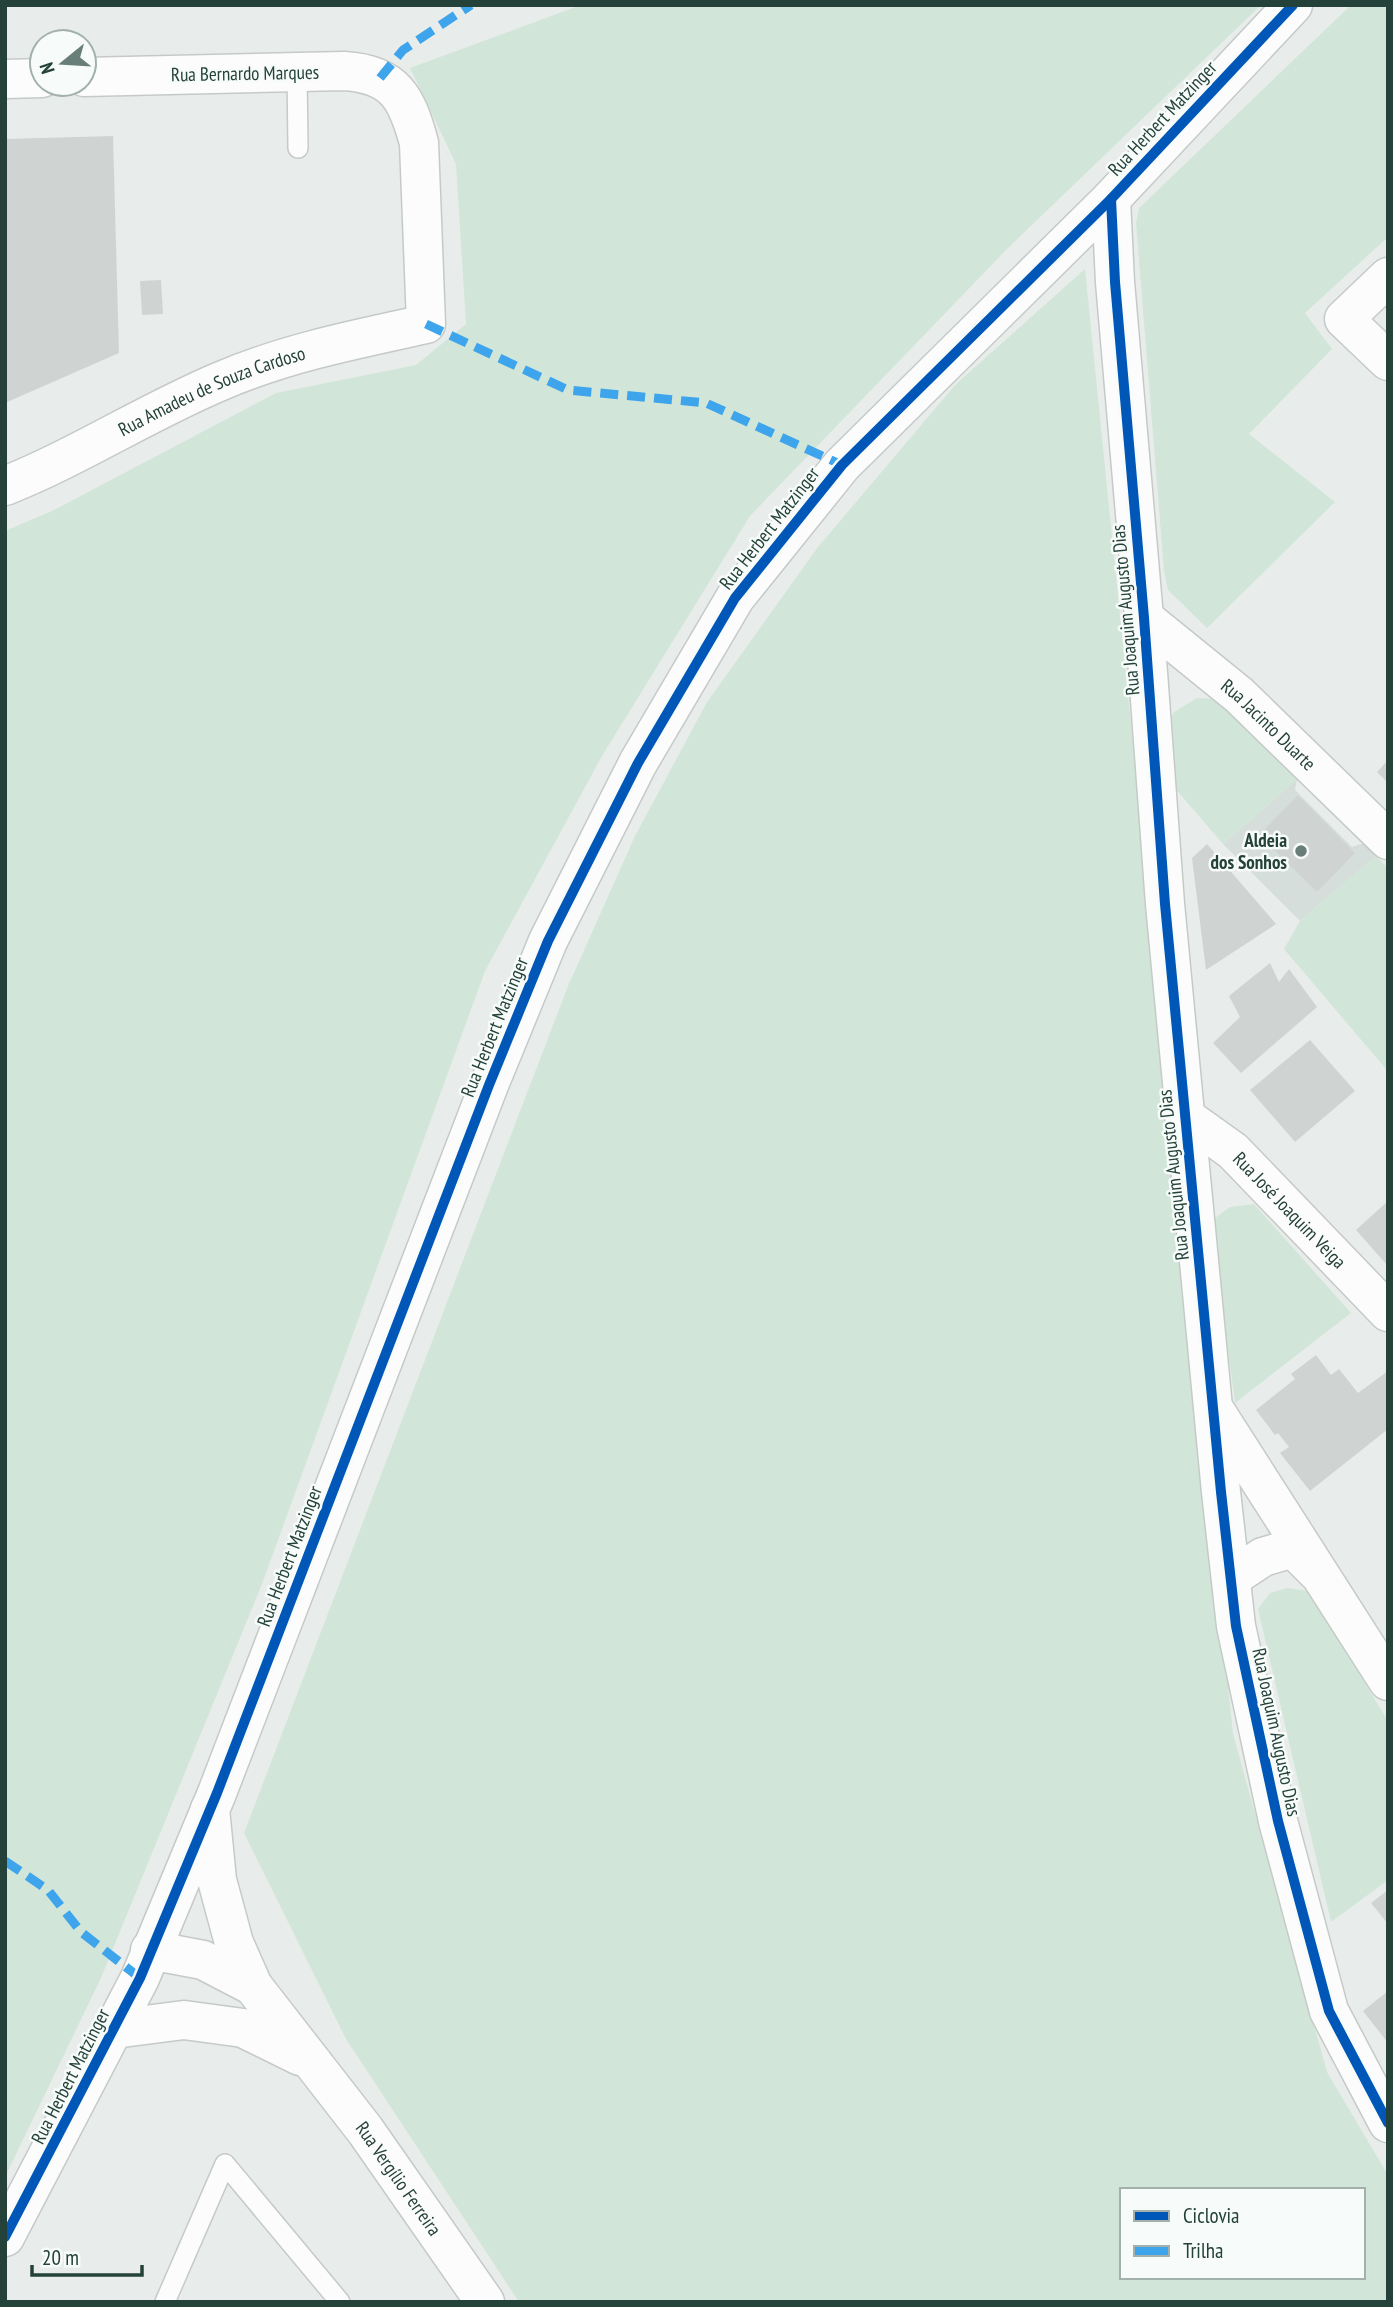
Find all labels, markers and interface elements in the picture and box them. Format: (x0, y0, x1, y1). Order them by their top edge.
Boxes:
north arrow (28, 28, 98, 98)
street label: Rua Herbert Matzinger (1103, 55, 1222, 181)
text: N (34, 60, 60, 77)
street label: Rua Bernardo Marques (171, 60, 319, 86)
street label: Rua Amadeu de Souza Cardoso (114, 341, 308, 441)
street label: Rua Herbert Matzinger (714, 461, 825, 594)
street label: Rua Joaquim Augusto Dias (1106, 524, 1144, 696)
street label: Rua Jacinto Duarte (1216, 673, 1321, 775)
place label: Aldeia dos Sonhos (1211, 828, 1287, 874)
marker: Aldeia dos Sonhos (1293, 843, 1309, 859)
street label: Rua Herbert Matzinger (455, 953, 533, 1100)
street label: Rua Joaquim Augusto Dias (1152, 1089, 1194, 1261)
street label: Rua José Joaquim Veiga (1228, 1147, 1351, 1273)
street label: Rua Herbert Matzinger (251, 1482, 327, 1630)
street label: Rua Joaquim Augusto Dias (1247, 1646, 1307, 1818)
street label: Rua Herbert Matzinger (26, 2004, 115, 2148)
street label: Rua Vergílio Ferreira (351, 2116, 447, 2240)
legend (1120, 2188, 1365, 2279)
text: Ciclovia (1183, 2202, 1240, 2229)
scale bar (32, 2234, 142, 2278)
text: Trilha (1183, 2237, 1223, 2264)
text: 20 m (42, 2244, 79, 2271)

